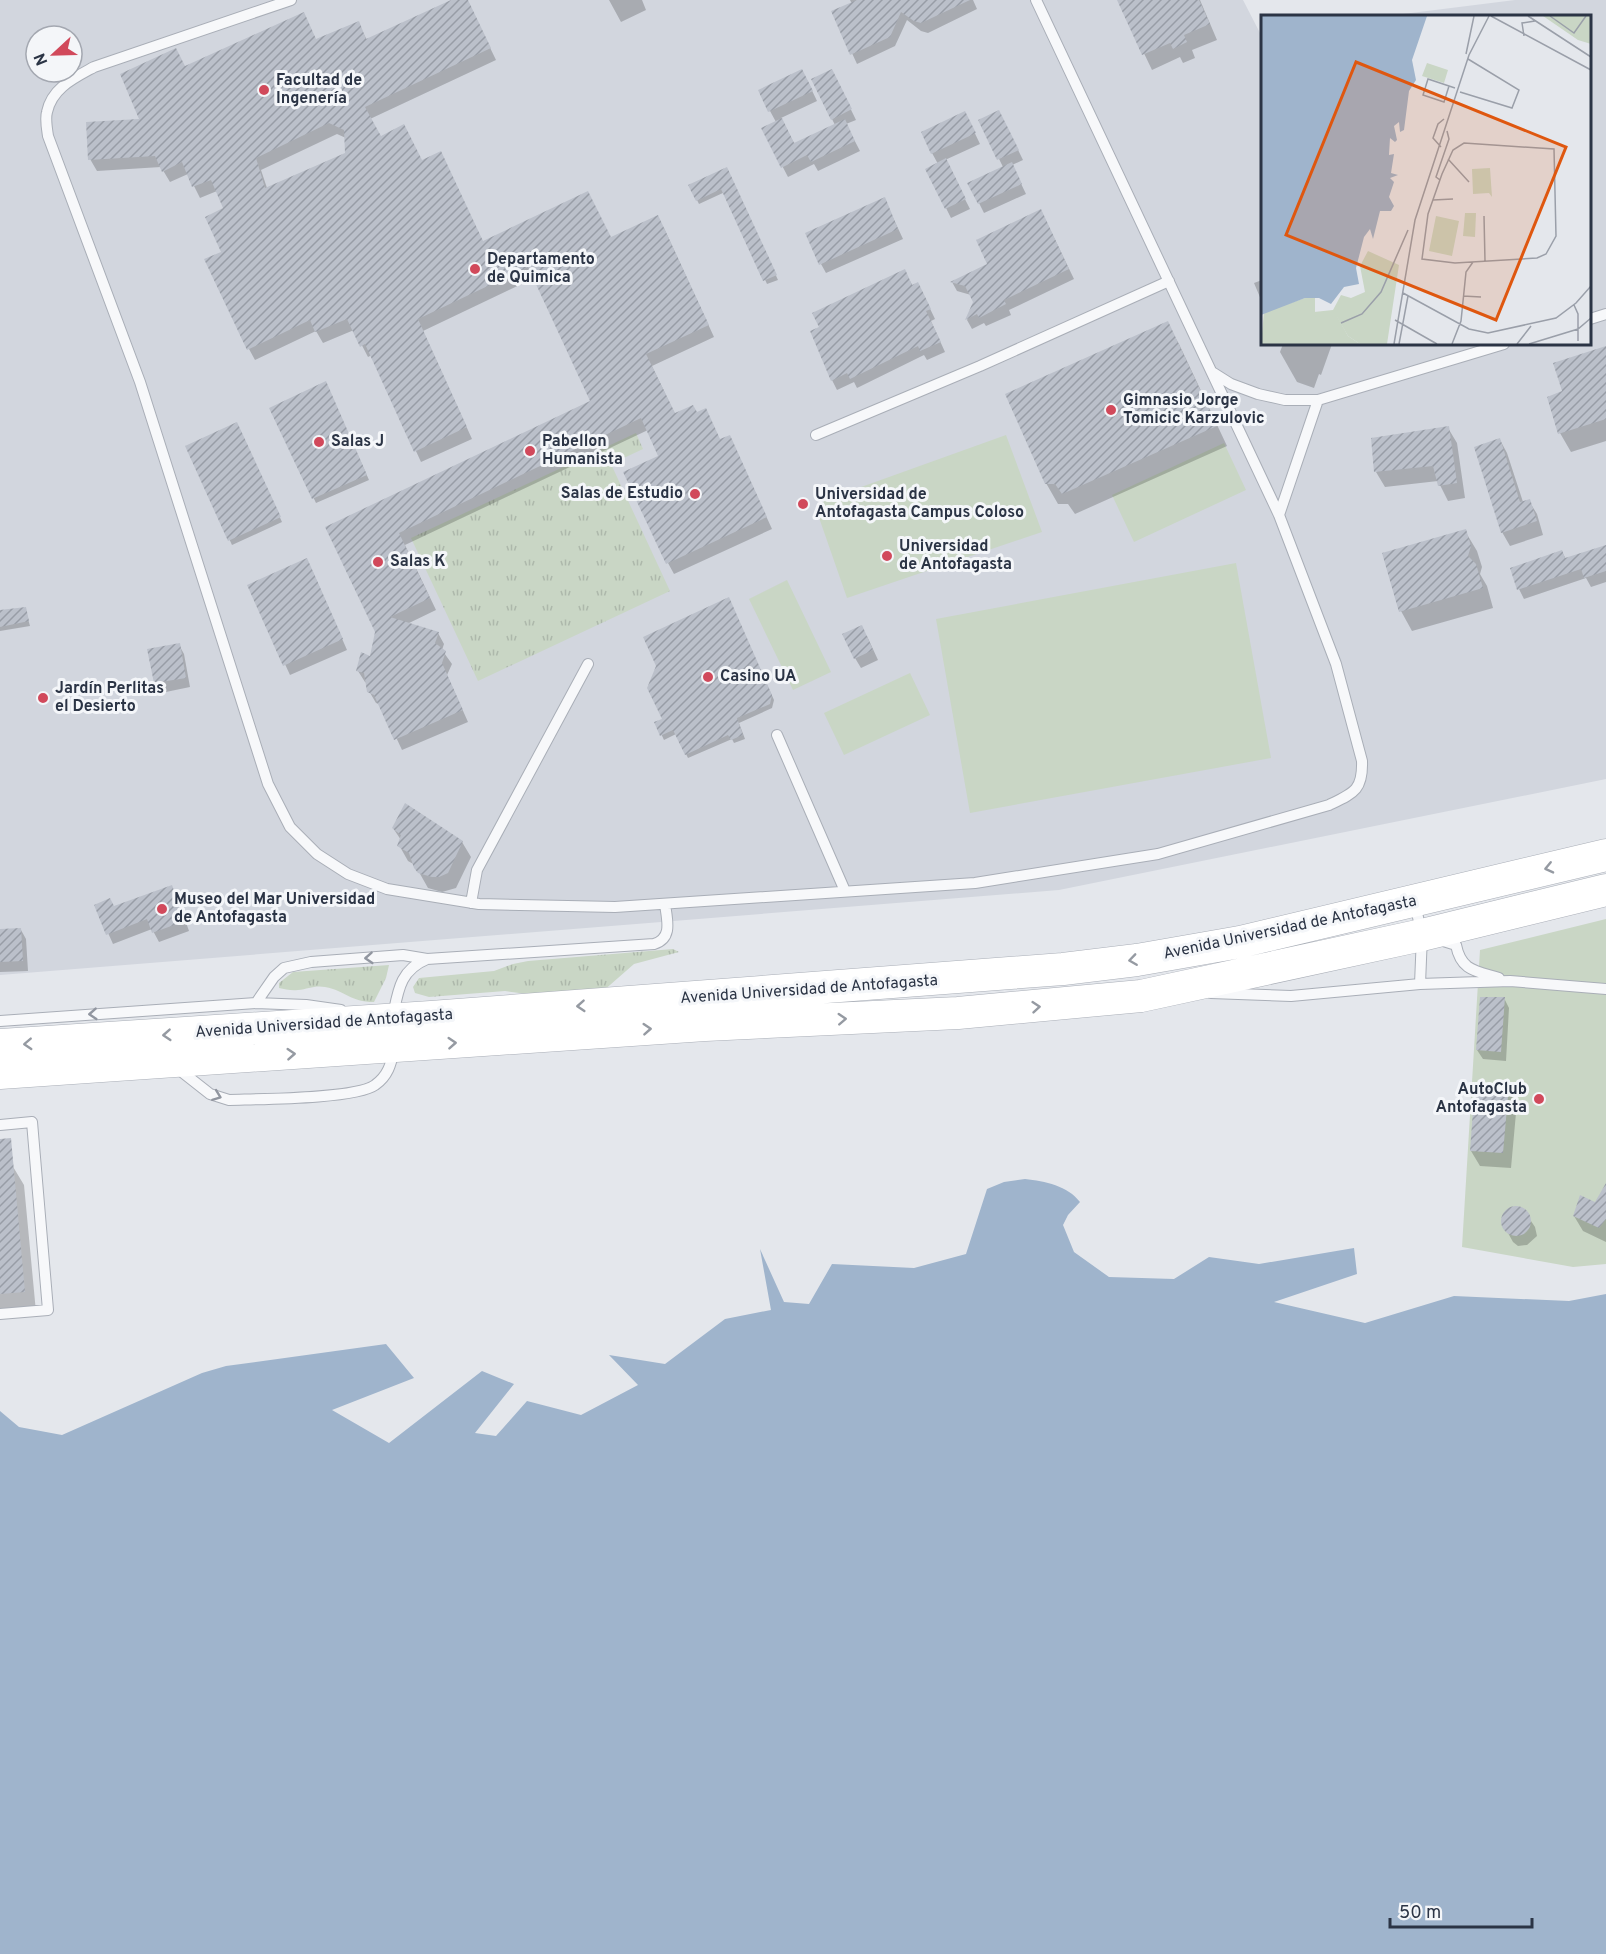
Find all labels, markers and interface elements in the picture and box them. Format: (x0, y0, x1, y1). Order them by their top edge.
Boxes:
inset map (1261, 15, 1591, 345)
north arrow (24, 24, 84, 84)
text: N (31, 50, 53, 68)
place label: Facultad de Ingenería (276, 71, 362, 109)
marker: Facultad de Ingenería (257, 83, 271, 97)
place label: Departamento de Quimica (487, 250, 595, 288)
marker: Departamento de Quimica (468, 262, 482, 276)
place label: Gimnasio Jorge Tomicic Karzulovic (1123, 391, 1265, 429)
marker: Gimnasio Jorge Tomicic Karzulovic (1104, 403, 1118, 417)
place label: Salas J (331, 432, 384, 452)
place label: Pabellon Humanista (542, 432, 623, 470)
marker: Salas J (312, 435, 326, 449)
marker: Pabellon Humanista (523, 444, 537, 458)
place label: Salas de Estudio (561, 484, 683, 504)
place label: Universidad de Antofagasta Campus Coloso (815, 485, 1024, 523)
marker: Salas de Estudio (688, 487, 702, 501)
marker: Universidad de Antofagasta Campus Coloso (796, 497, 810, 511)
place label: Universidad de Antofagasta (899, 537, 1012, 575)
marker: Universidad de Antofagasta (880, 549, 894, 563)
place label: Salas K (390, 552, 446, 572)
marker: Salas K (371, 555, 385, 569)
place label: Casino UA (720, 667, 796, 687)
marker: Casino UA (701, 670, 715, 684)
place label: Jardín Perlitas el Desierto (55, 679, 164, 717)
marker: Jardín Perlitas el Desierto (36, 691, 50, 705)
one-way arrow (1544, 861, 1554, 874)
place label: Museo del Mar Universidad de Antofagasta (174, 890, 375, 928)
street label: Avenida Universidad de Antofagasta (1162, 891, 1418, 965)
marker: Museo del Mar Universidad de Antofagasta (155, 902, 169, 916)
one-way arrow (365, 951, 374, 964)
one-way arrow (1129, 954, 1138, 966)
street label: Avenida Universidad de Antofagasta (679, 971, 939, 1009)
one-way arrow (577, 999, 586, 1012)
one-way arrow (1032, 1000, 1041, 1013)
street label: Avenida Universidad de Antofagasta (194, 1005, 454, 1043)
one-way arrow (88, 1007, 97, 1020)
one-way arrow (837, 1012, 846, 1025)
one-way arrow (643, 1023, 652, 1036)
one-way arrow (162, 1029, 171, 1042)
one-way arrow (448, 1036, 457, 1049)
one-way arrow (24, 1037, 33, 1050)
one-way arrow (287, 1047, 296, 1060)
place label: AutoClub Antofagasta (1436, 1080, 1527, 1118)
one-way arrow (211, 1089, 222, 1101)
marker: AutoClub Antofagasta (1532, 1092, 1546, 1106)
scale bar (1390, 1891, 1532, 1929)
text: 50 m (1399, 1902, 1441, 1925)

